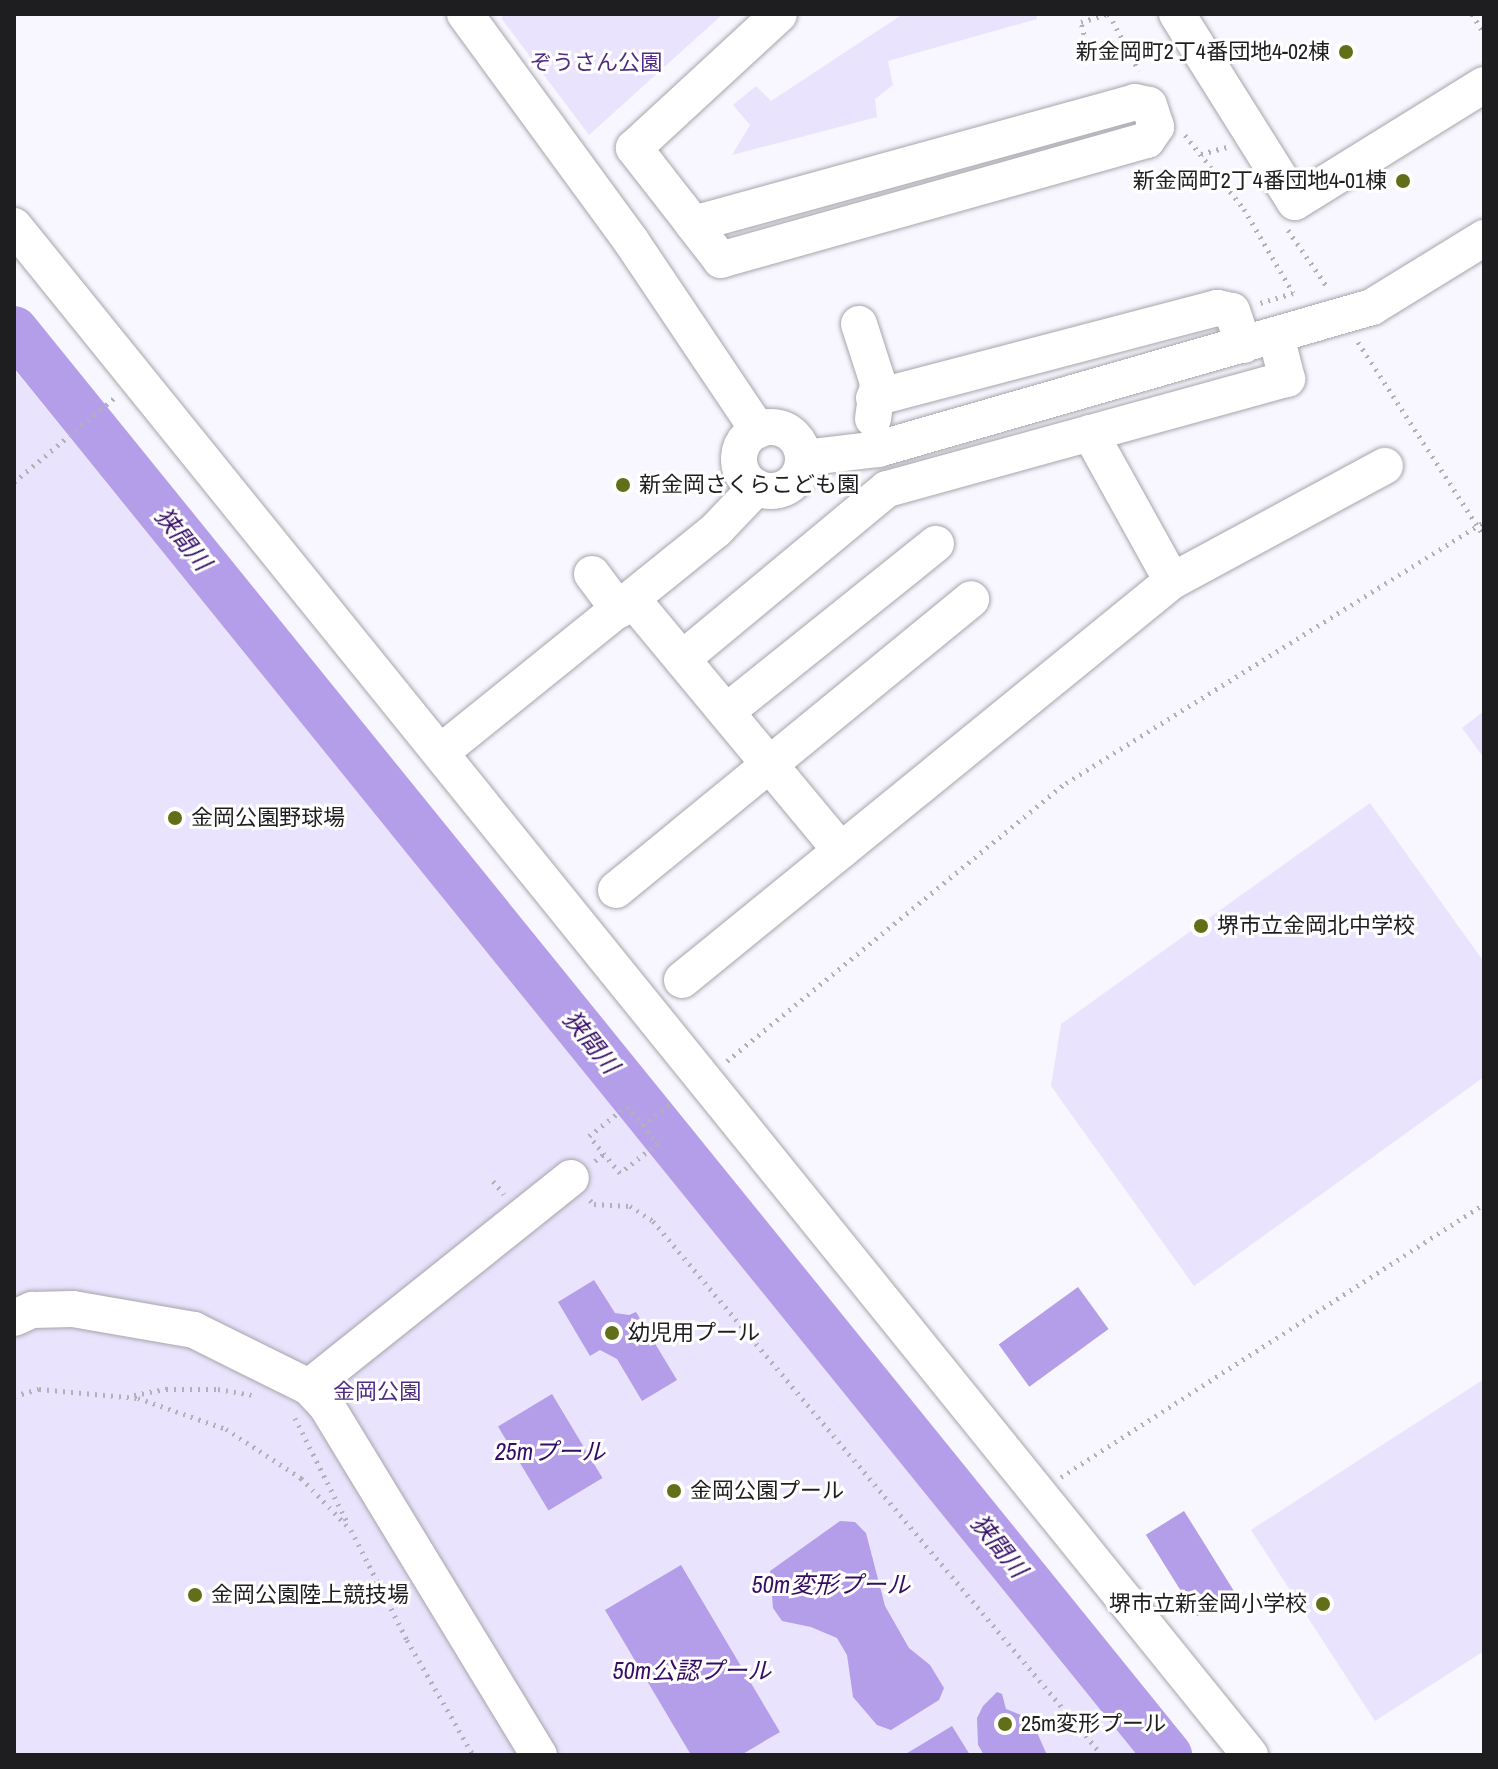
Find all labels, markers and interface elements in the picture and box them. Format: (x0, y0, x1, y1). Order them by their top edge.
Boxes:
place label: 新金岡町2丁4番団地4-02棟 (1076, 39, 1330, 65)
marker: 新金岡町2丁4番団地4-02棟 (1337, 43, 1355, 61)
park label: ぞうさん公園 (530, 50, 662, 76)
place label: 新金岡町2丁4番団地4-01棟 (1133, 168, 1387, 194)
marker: 新金岡町2丁4番団地4-01棟 (1394, 172, 1412, 190)
place label: 新金岡さくらこども園 (639, 472, 859, 498)
marker: 新金岡さくらこども園 (614, 476, 632, 494)
water label: 狭間川 (149, 502, 217, 576)
place label: 金岡公園野球場 (191, 805, 345, 831)
marker: 金岡公園野球場 (166, 809, 184, 827)
place label: 堺市立金岡北中学校 (1217, 913, 1415, 939)
marker: 堺市立金岡北中学校 (1192, 917, 1210, 935)
water label: 狭間川 (557, 1005, 625, 1079)
place label: 幼児用プール (628, 1320, 760, 1346)
marker: 幼児用プール (603, 1324, 621, 1342)
park label: 金岡公園 (333, 1379, 421, 1405)
water label: 25mプール (495, 1438, 605, 1466)
place label: 金岡公園プール (690, 1478, 844, 1504)
marker: 金岡公園プール (665, 1482, 683, 1500)
water label: 狭間川 (965, 1509, 1033, 1583)
water label: 50m変形プール (752, 1571, 910, 1599)
place label: 金岡公園陸上競技場 (211, 1582, 409, 1608)
marker: 金岡公園陸上競技場 (186, 1586, 204, 1604)
place label: 堺市立新金岡小学校 (1109, 1591, 1307, 1617)
marker: 堺市立新金岡小学校 (1314, 1595, 1332, 1613)
water label: 50m公認プール (613, 1657, 771, 1685)
place label: 25m変形プール (1021, 1711, 1166, 1737)
marker: 25m変形プール (996, 1715, 1014, 1733)

